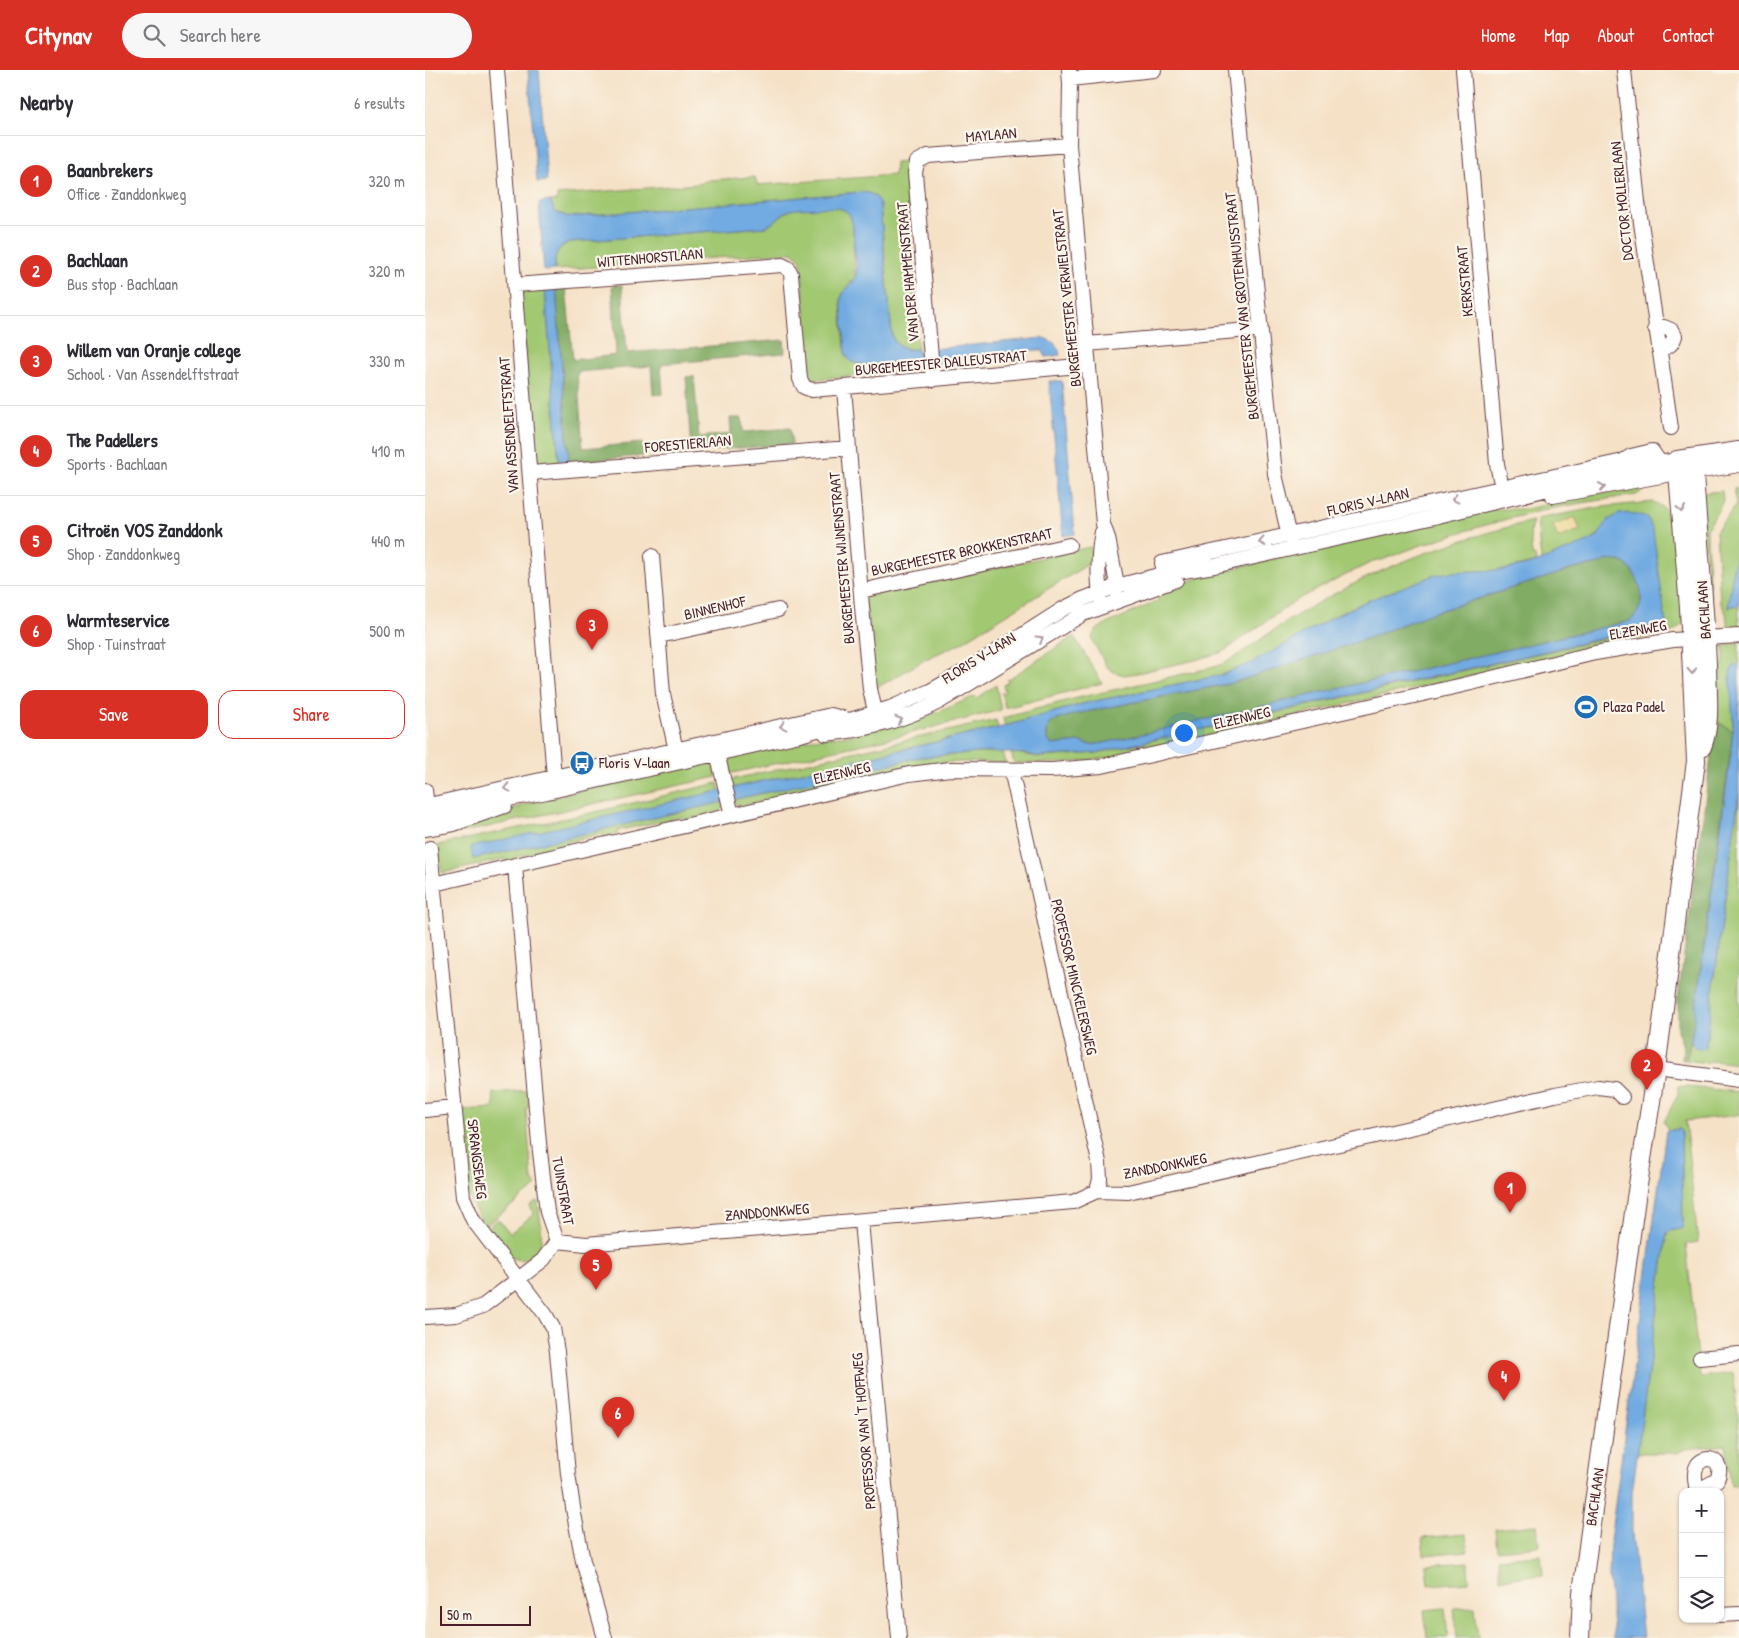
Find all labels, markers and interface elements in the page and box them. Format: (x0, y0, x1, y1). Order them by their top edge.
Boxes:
search box (122, 13, 472, 58)
text: Citynav (25, 19, 92, 51)
icon: search (140, 21, 168, 49)
text: Search here (180, 22, 261, 48)
text: Home (1481, 23, 1516, 48)
text: Map (1544, 23, 1569, 48)
text: About (1597, 23, 1634, 48)
text: Contact (1662, 23, 1714, 48)
text: Nearby (20, 88, 73, 117)
text: 6 results (354, 92, 405, 114)
street label: MAYLAAN (965, 122, 1017, 147)
street label: DOCTOR MOLLERLAAN (1605, 141, 1638, 262)
text: Baanbrekers (67, 157, 153, 183)
text: 1 (33, 170, 39, 192)
text: 320 m (369, 170, 405, 192)
text: Office · Zanddonkweg (67, 183, 186, 205)
street label: BURGEMEESTER VAN GROTENHUISSTRAAT (1219, 190, 1264, 421)
street label: VAN DER HAMMENSTRAAT (891, 200, 924, 343)
street label: BURGEMEESTER VERWIELSTRAAT (1047, 207, 1086, 388)
street label: WITTENHORSTLAAN (596, 242, 704, 273)
street label: KERKSTRAAT (1451, 244, 1478, 318)
text: Bachlaan (67, 247, 128, 273)
text: 2 (32, 260, 40, 282)
text: 320 m (369, 260, 405, 282)
text: Bus stop · Bachlaan (67, 273, 178, 295)
text: Willem van Oranje college (67, 337, 241, 363)
street label: BURGEMEESTER DALLEUSTRAAT (854, 344, 1029, 380)
text: 3 (32, 350, 40, 372)
text: 330 m (369, 350, 405, 372)
street label: VAN ASSENDELFTSTRAAT (493, 355, 524, 494)
text: School · Van Assendelftstraat (67, 363, 239, 385)
text: The Padellers (67, 427, 158, 453)
street label: FORESTIERLAAN (643, 429, 732, 458)
text: 4 (33, 440, 39, 462)
text: 410 m (371, 440, 405, 462)
text: Sports · Bachlaan (67, 453, 167, 475)
street label: BURGEMEESTER WIJNENSTRAAT (823, 470, 859, 645)
street label: FLORIS V-LAAN (1324, 482, 1411, 521)
one-way arrow (1598, 482, 1607, 493)
one-way arrow (1450, 493, 1459, 504)
one-way arrow (1675, 505, 1686, 513)
text: Citroën VOS Zanddonk (67, 517, 223, 543)
street label: BURGEMEESTER BROKKENSTRAAT (869, 522, 1055, 581)
text: 5 (33, 530, 39, 552)
text: 440 m (371, 530, 405, 552)
one-way arrow (1258, 536, 1267, 547)
text: Shop · Zanddonkweg (67, 543, 180, 565)
street label: BACHLAAN (1691, 580, 1716, 640)
street label: BINNENHOF (682, 590, 748, 625)
text: Warmteservice (67, 607, 169, 633)
pin: 3 (576, 609, 608, 650)
street label: ELZENWEG (1608, 614, 1669, 645)
text: 6 (33, 620, 39, 642)
text: 500 m (369, 620, 405, 642)
street label: FLORIS V-LAAN (937, 627, 1019, 689)
text: Shop · Tuinstraat (67, 633, 166, 655)
one-way arrow (1035, 636, 1044, 646)
one-way arrow (1687, 667, 1698, 675)
button: Save (20, 690, 208, 739)
button: Share (218, 690, 405, 739)
sports icon: Plaza Padel (1573, 694, 1599, 720)
place label: Plaza Padel (1603, 696, 1665, 717)
street label: ELZENWEG (1212, 701, 1273, 734)
one-way arrow (895, 715, 903, 725)
one-way arrow (779, 720, 787, 731)
your location (1171, 720, 1197, 746)
bus stop icon: Floris V-laan (569, 750, 595, 776)
place label: Floris V-laan (598, 752, 670, 773)
street label: ELZENWEG (812, 756, 873, 789)
one-way arrow (503, 782, 511, 793)
street label: PROFESSOR MINCKELERSWEG (1046, 897, 1103, 1058)
pin: 2 (1631, 1049, 1663, 1090)
street label: SPRANGSEWEG (462, 1118, 493, 1201)
street label: ZANDDONKWEG (1121, 1147, 1209, 1184)
street label: TUINSTRAAT (547, 1155, 580, 1228)
pin: 1 (1494, 1172, 1526, 1213)
street label: ZANDDONKWEG (724, 1197, 811, 1226)
pin: 5 (580, 1249, 612, 1290)
street label: PROFESSOR VAN 'T HOFFWEG (846, 1351, 881, 1510)
pin: 4 (1488, 1360, 1520, 1401)
pin: 6 (602, 1397, 634, 1438)
street label: BACHLAAN (1580, 1467, 1609, 1527)
map controls (1679, 1488, 1724, 1623)
button: + (1679, 1488, 1724, 1533)
button: − (1679, 1533, 1724, 1578)
button: layers (1679, 1578, 1724, 1623)
scale bar (440, 1603, 531, 1626)
text: 50 m (447, 1605, 472, 1624)

